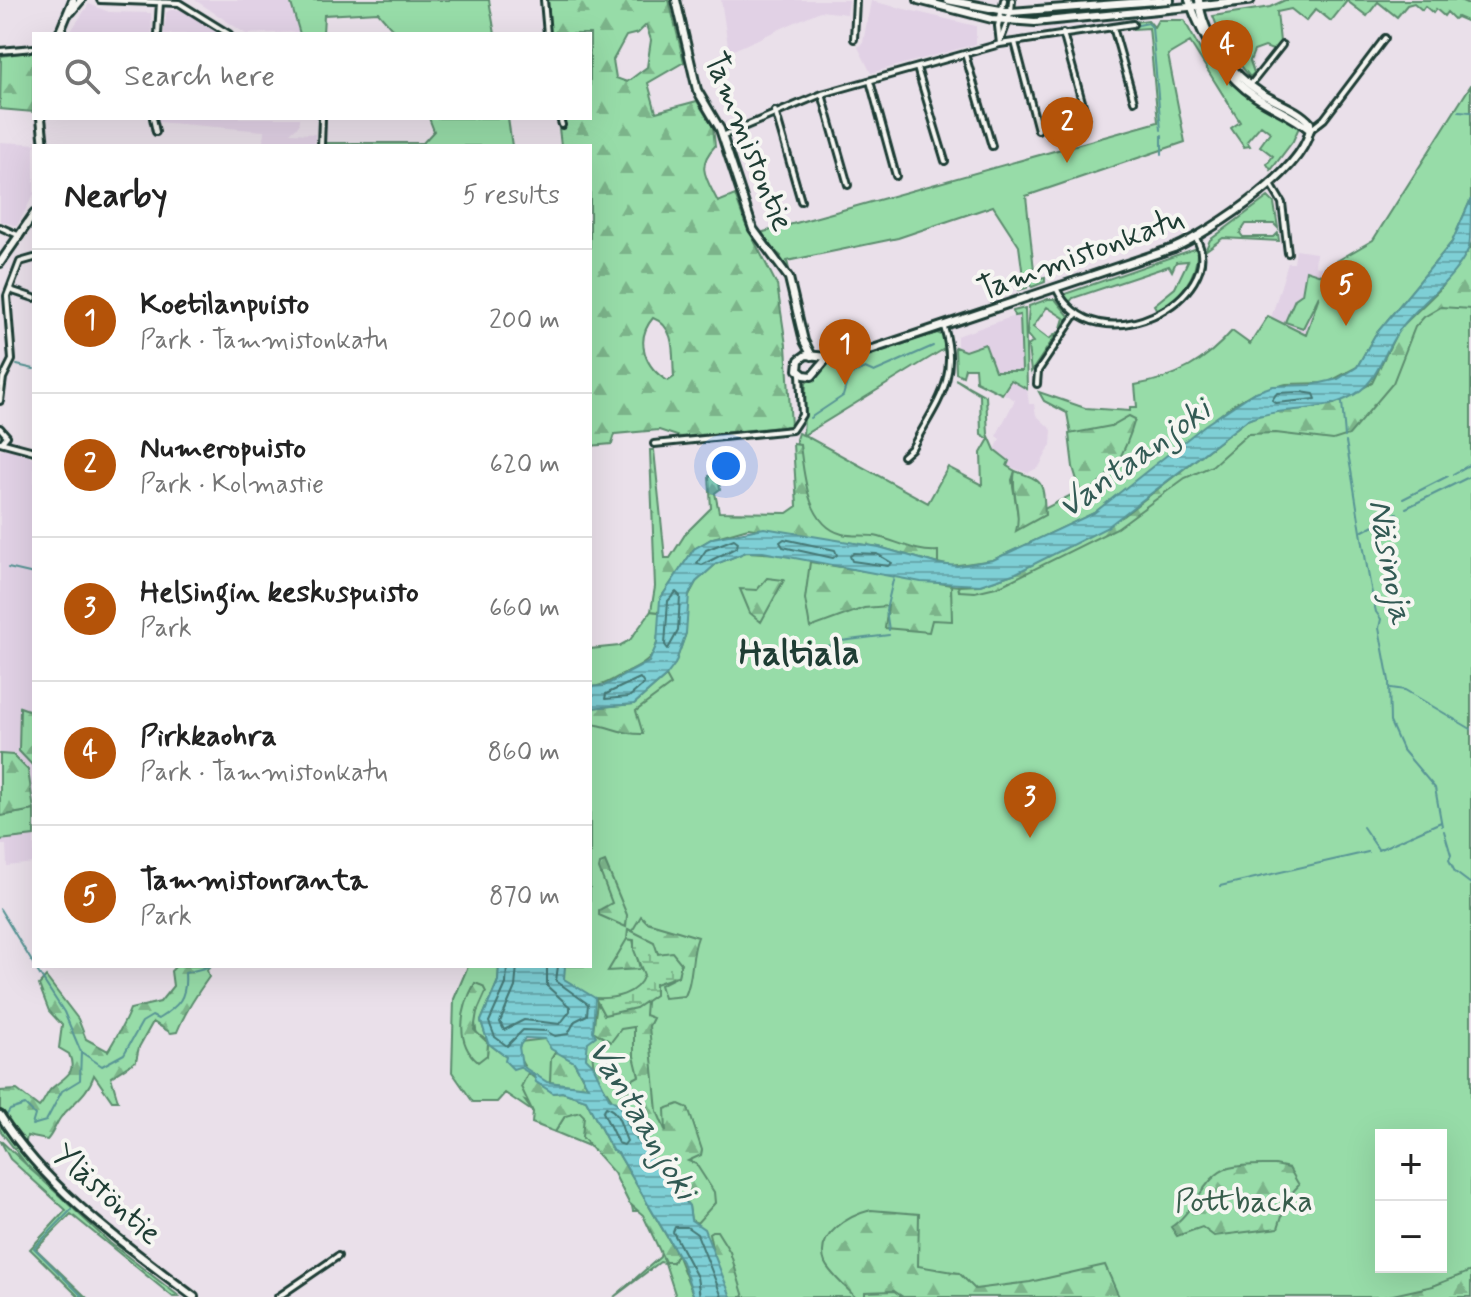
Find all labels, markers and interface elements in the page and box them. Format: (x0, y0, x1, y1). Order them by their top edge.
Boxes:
pin: 4 (1201, 20, 1253, 86)
search box (32, 32, 592, 120)
street label: Tammistontie (693, 46, 803, 238)
icon: search (60, 54, 104, 98)
text: Search here (124, 57, 275, 96)
pin: 2 (1041, 97, 1093, 163)
text: Nearby (64, 174, 168, 219)
text: 5 results (462, 179, 560, 213)
street label: Tammistonkatu (972, 198, 1190, 312)
pin: 5 (1320, 260, 1372, 326)
text: Koetilanpuisto (140, 285, 309, 324)
text: 1 (84, 304, 96, 338)
text: 200 m (489, 304, 560, 338)
pin: 1 (819, 319, 871, 385)
text: Park · Tammistonkatu (140, 324, 388, 358)
water label: Vantaanjoki (1049, 387, 1222, 530)
text: Numeropuisto (140, 429, 306, 468)
your location (706, 446, 746, 486)
text: 2 (84, 448, 96, 482)
text: 620 m (490, 448, 560, 482)
text: Park · Kolmastie (140, 468, 324, 502)
water label: Näsinoja (1356, 496, 1423, 629)
text: Helsingin keskuspuisto (140, 573, 419, 612)
text: 3 (84, 592, 96, 626)
text: 660 m (489, 592, 560, 626)
text: Park (140, 612, 192, 646)
district label: Haltiala (739, 631, 859, 678)
text: Pirkkaohra (140, 717, 277, 756)
text: 4 (82, 736, 98, 770)
text: 860 m (488, 736, 560, 770)
text: Park · Tammistonkatu (140, 756, 388, 790)
pin: 3 (1004, 772, 1056, 838)
text: Tammistonranta (140, 861, 368, 900)
text: 5 (82, 880, 98, 914)
text: 870 m (489, 880, 560, 914)
text: Park (140, 900, 192, 934)
water label: Vantaanjoki (577, 1032, 708, 1210)
map controls (1375, 1129, 1447, 1273)
button: + (1375, 1129, 1447, 1201)
street label: Ylästöntie (43, 1134, 170, 1255)
park label: Pottbacka (1175, 1181, 1313, 1223)
button: − (1375, 1201, 1447, 1273)

